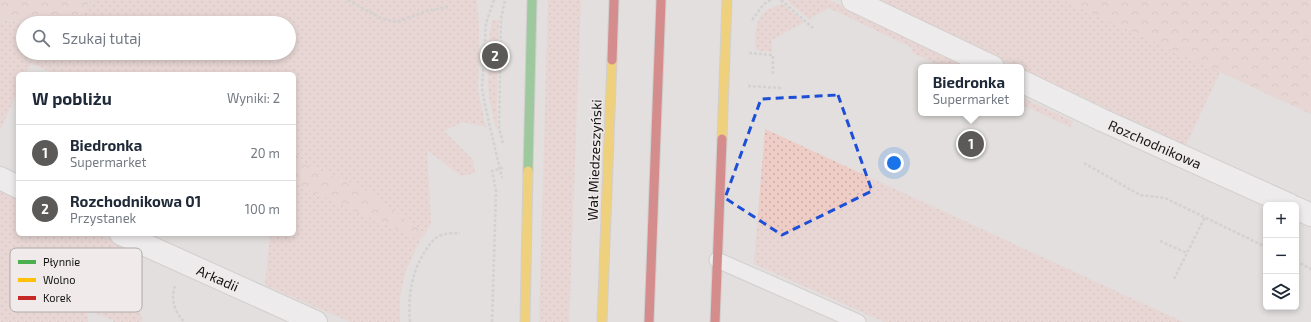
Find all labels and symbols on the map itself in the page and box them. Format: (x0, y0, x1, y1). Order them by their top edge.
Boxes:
pin: 2 (482, 41, 508, 71)
street label: Wał Miedzeszyński (583, 99, 605, 221)
street label: Rozchodnikowa (1106, 116, 1204, 172)
pin: 1 (958, 129, 984, 159)
your location (884, 153, 904, 173)
legend (10, 248, 142, 312)
text: Płynnie (43, 255, 80, 268)
street label: Arkadii (194, 261, 242, 295)
text: Wolno (43, 273, 75, 286)
text: Korek (43, 291, 72, 304)

